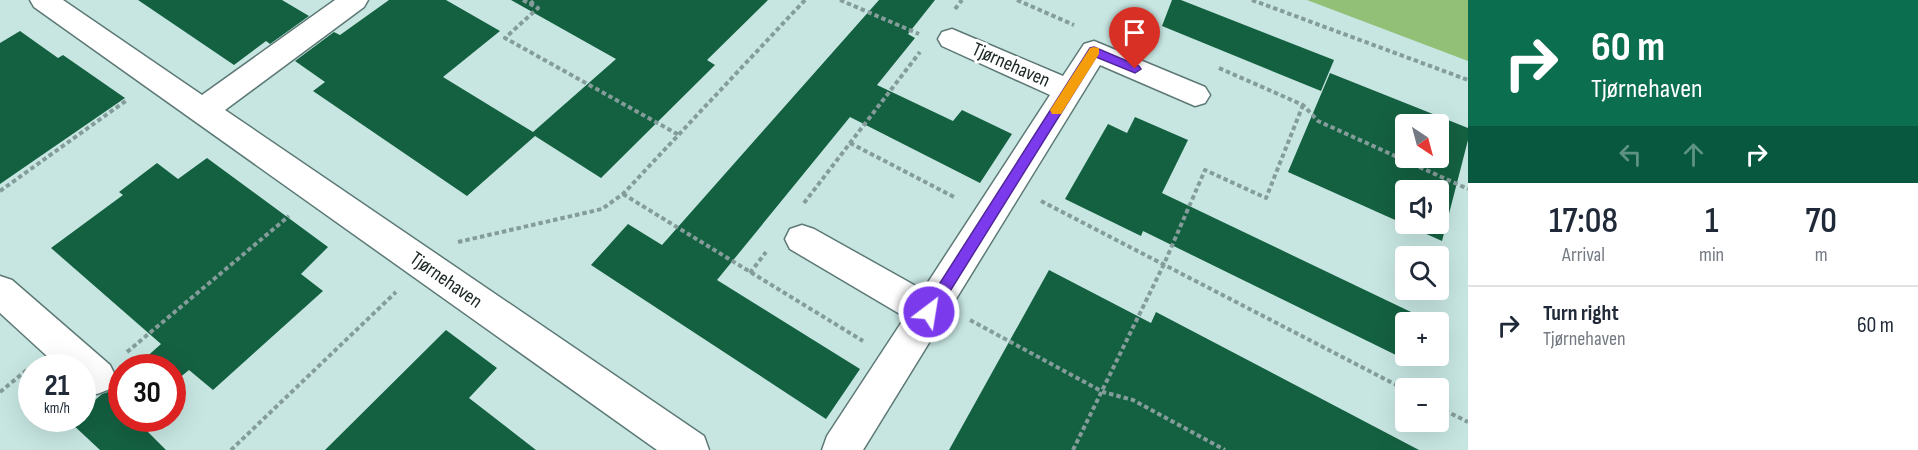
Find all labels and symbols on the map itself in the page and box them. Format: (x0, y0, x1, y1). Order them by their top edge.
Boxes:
pin (1109, 7, 1160, 69)
street label: Tjørnehaven (968, 37, 1054, 93)
north arrow (1395, 114, 1449, 168)
street label: Tjørnehaven (405, 246, 487, 314)
position arrow (897, 280, 961, 344)
speed limit sign: 30 (108, 354, 186, 432)

